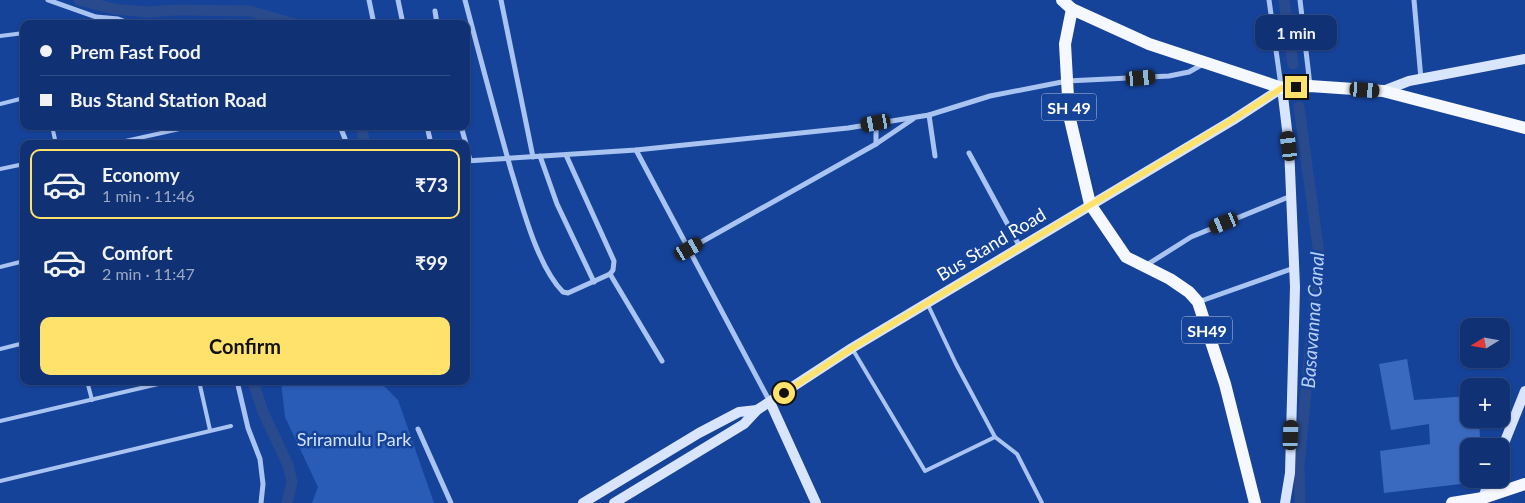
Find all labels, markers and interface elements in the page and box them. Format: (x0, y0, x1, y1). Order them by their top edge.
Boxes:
callout: 1 min (1255, 14, 1337, 49)
text: 1 min (1276, 23, 1316, 42)
text: Prem Fast Food (70, 40, 201, 63)
car (1125, 69, 1156, 87)
route end (1285, 76, 1307, 98)
car (1349, 81, 1380, 99)
text: Bus Stand Station Road (70, 88, 267, 111)
road number: SH 49 (1042, 94, 1096, 120)
car (859, 113, 892, 133)
car (1279, 130, 1298, 162)
icon: car (42, 162, 87, 207)
text: Economy (102, 163, 180, 186)
text: ₹73 (415, 173, 448, 196)
text: 1 min · 11:46 (102, 186, 195, 205)
street label: Bus Stand Road (932, 203, 1050, 285)
car (1207, 210, 1240, 236)
car (672, 235, 705, 263)
icon: car (42, 240, 87, 285)
text: Comfort (102, 241, 173, 264)
text: ₹99 (415, 251, 448, 274)
water label: Basavanna Canal (1296, 251, 1328, 389)
text: 2 min · 11:47 (102, 264, 195, 283)
road number: SH49 (1182, 316, 1232, 344)
button: Confirm (40, 317, 450, 375)
north arrow (1460, 318, 1510, 368)
map controls (1460, 318, 1510, 488)
button: + (1460, 378, 1510, 428)
route start (773, 382, 795, 404)
car (1282, 420, 1299, 450)
park label: Sriramulu Park (297, 428, 412, 450)
button: − (1460, 438, 1510, 488)

